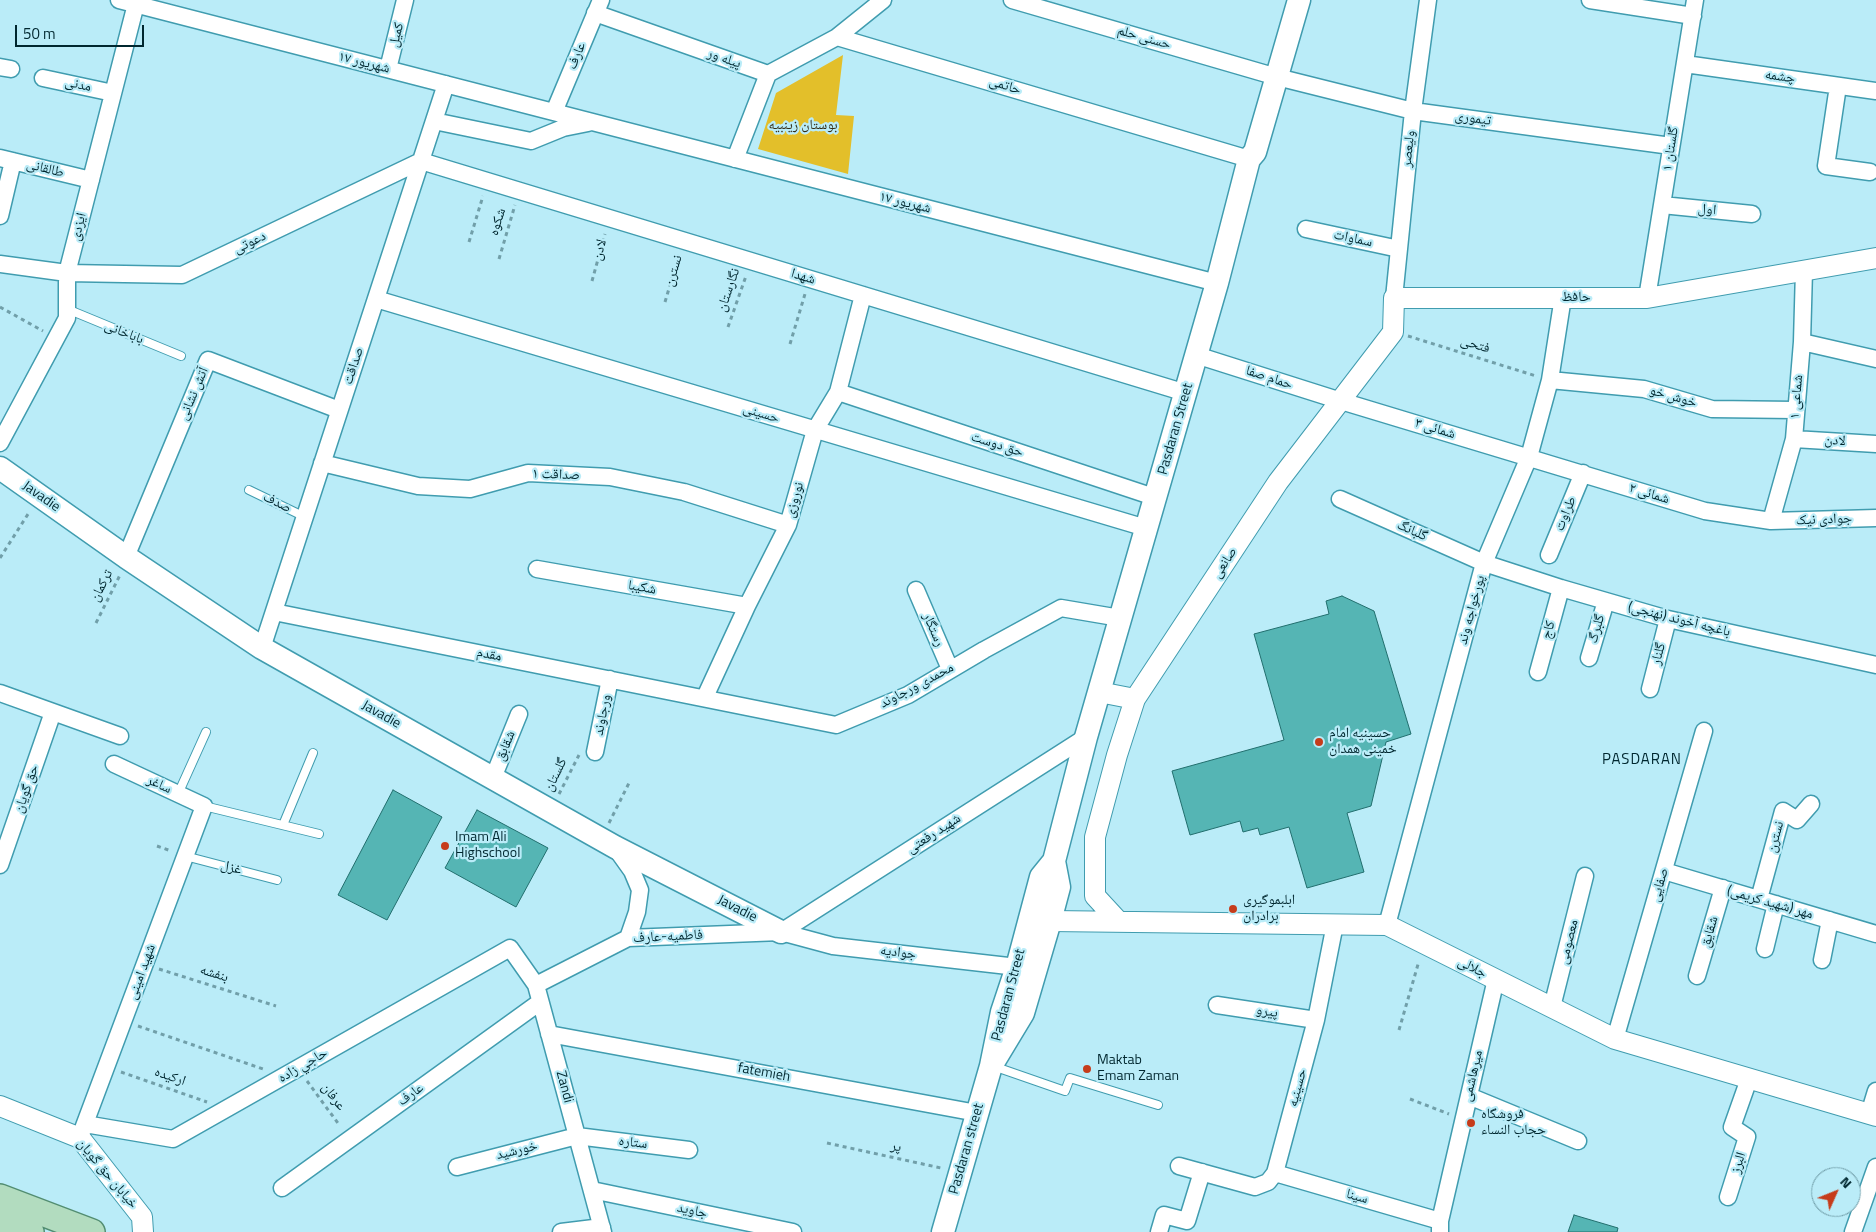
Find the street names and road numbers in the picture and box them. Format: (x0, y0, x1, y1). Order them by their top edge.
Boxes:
street label: کمیل (386, 21, 408, 49)
street label: حسنی حلم (1115, 22, 1173, 54)
street label: عارف (564, 40, 590, 72)
street label: پیله ور (705, 45, 743, 73)
street label: ۱۷ شهریور (336, 48, 392, 78)
street label: چشمه (1764, 67, 1796, 87)
street label: حاتمی (987, 73, 1023, 99)
street label: مدنی (63, 74, 93, 96)
street label: تیموری (1454, 108, 1492, 130)
street label: گلستان ۱ (1659, 126, 1683, 172)
street label: ولیعصر (1399, 130, 1419, 168)
street label: طالقانی (24, 156, 66, 182)
street label: ۱۷ شهریور (877, 188, 933, 218)
street label: اول (1697, 201, 1717, 219)
street label: شکوه (486, 206, 510, 238)
street label: ایزدی (67, 211, 91, 243)
street label: سماوات (1332, 227, 1374, 251)
street label: دعوتی (231, 228, 269, 258)
street label: لادن (589, 238, 611, 262)
street label: نسترن (661, 253, 687, 289)
street label: شهدا (789, 265, 817, 289)
street label: نگارستان (714, 266, 744, 314)
street label: حافظ (1561, 290, 1591, 306)
street label: باباخانی (102, 318, 146, 348)
street label: فتحی (1458, 333, 1492, 357)
street label: صداقت (340, 345, 368, 387)
street label: حمام صفا (1244, 363, 1294, 393)
street label: آتش نشانی (175, 365, 213, 423)
street label: شماعی ۱ (1787, 374, 1807, 420)
street label: Pasdaran Street (1155, 381, 1197, 477)
street label: خوش خو (1648, 382, 1698, 412)
street label: حسینی (741, 401, 781, 427)
street label: شمائی ۳ (1413, 415, 1457, 443)
street label: حق دوست (969, 429, 1025, 461)
street label: لادن (1824, 432, 1846, 450)
street label: صداقت ۱ (532, 466, 580, 484)
street label: Javadie (19, 478, 63, 516)
street label: نوروزی (782, 480, 808, 520)
street label: شمائی ۲ (1627, 480, 1671, 508)
street label: صدف (260, 489, 294, 517)
street label: طراوت (1552, 494, 1580, 534)
street label: جوادی نیک (1796, 511, 1852, 529)
street label: گلبانگ (1394, 517, 1430, 545)
street label: صانعی (1209, 544, 1241, 582)
street label: ترکمان (87, 567, 117, 605)
street label: پورخواجه وند (1455, 574, 1489, 646)
street label: شکیبا (627, 577, 657, 599)
street label: باغچه آخوند (نهنجی) (1626, 599, 1732, 641)
street label: رستگار (918, 611, 948, 649)
street label: گلبرگ (1585, 613, 1609, 645)
street label: کاج (1539, 619, 1559, 641)
street label: گلنار (1648, 641, 1670, 667)
street label: مقدم (475, 644, 503, 666)
street label: محمدی ورجاوند (877, 659, 957, 713)
street label: ورجاوند (591, 693, 615, 737)
street label: Javadie (358, 697, 404, 733)
street label: شقابق (492, 728, 520, 764)
street label: گلستان (541, 755, 571, 795)
street label: حق گویان (11, 763, 43, 815)
street label: ساغر (144, 772, 174, 798)
street label: شهید رفعتی (904, 810, 964, 858)
street label: نسترن (1764, 819, 1788, 855)
street label: غزل (219, 857, 243, 879)
street label: صفایی (1647, 866, 1673, 904)
street label: مهر (شهید کریمی) (1725, 883, 1815, 923)
street label: Javadie (714, 892, 760, 926)
street label: شقایق (1698, 914, 1722, 950)
street label: معصومی (1555, 918, 1583, 966)
street label: فاطمیه-عارف (633, 927, 703, 947)
street label: شهید امینی (124, 942, 160, 1002)
street label: جوادیه (879, 942, 917, 964)
street label: Pasdaran Street (989, 947, 1029, 1043)
street label: جلالی (1455, 954, 1489, 982)
street label: بنفشه (198, 962, 230, 986)
street label: پیرو (1255, 1002, 1279, 1022)
street label: حاجي زاده (275, 1045, 331, 1087)
street label: میرهاشمی (1459, 1049, 1487, 1103)
street label: fatemieh (736, 1060, 792, 1086)
street label: ارکیده (152, 1064, 188, 1090)
street label: حسینیه (1285, 1067, 1311, 1109)
street label: Zandi (552, 1069, 576, 1105)
street label: عرفان (317, 1080, 349, 1114)
street label: عارف (395, 1080, 427, 1110)
street label: Pasdaran street (946, 1102, 988, 1196)
street label: ستاره (618, 1133, 648, 1153)
street label: خیابان حق گویان (73, 1136, 141, 1212)
street label: خورشید (495, 1138, 539, 1164)
street label: پر (889, 1138, 903, 1156)
street label: البرز (1728, 1150, 1750, 1176)
street label: سینا (1344, 1186, 1370, 1208)
street label: جاوید (675, 1200, 709, 1222)

